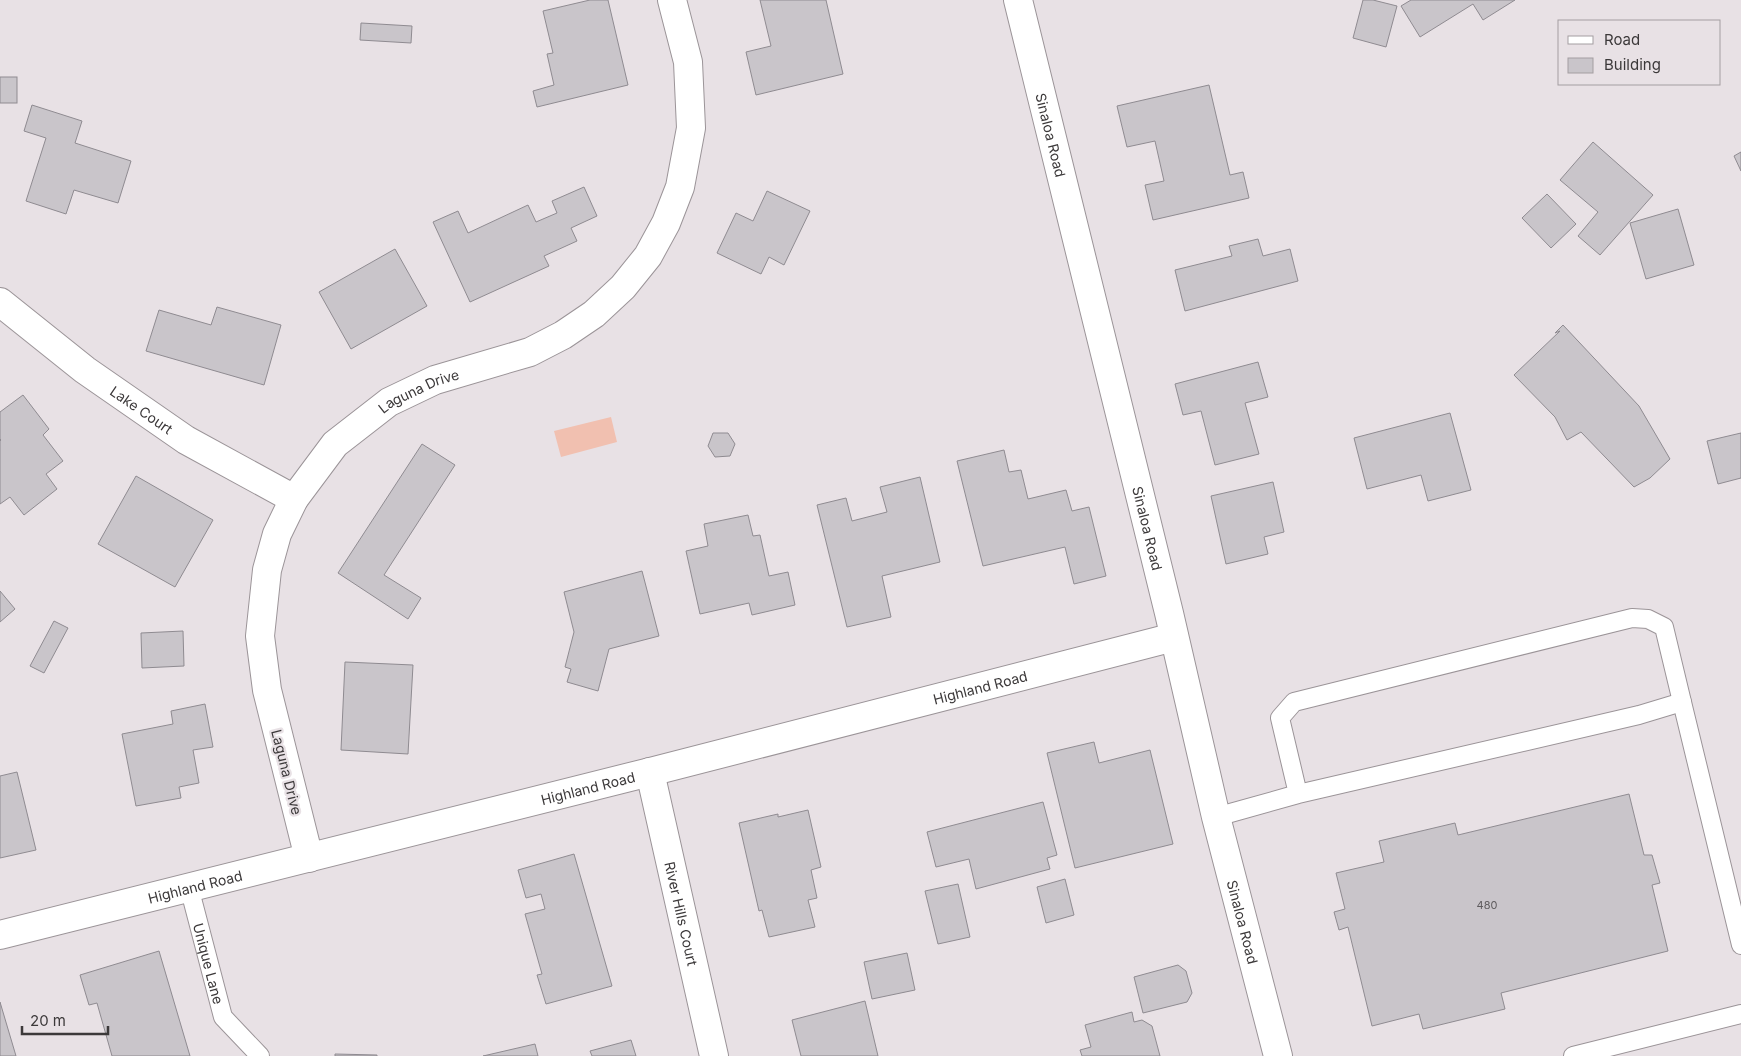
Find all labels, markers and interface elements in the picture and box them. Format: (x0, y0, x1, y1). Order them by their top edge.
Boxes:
legend (1558, 20, 1721, 85)
text: Road (1604, 30, 1640, 49)
text: Building (1604, 55, 1661, 74)
street label: Sinaloa Road (1033, 91, 1070, 179)
street label: Laguna Drive (374, 365, 461, 416)
street label: Lake Court (107, 382, 177, 437)
street label: Sinaloa Road (1130, 484, 1167, 572)
street label: Highland Road (931, 667, 1029, 707)
street label: Laguna Drive (268, 728, 306, 816)
street label: Highland Road (539, 768, 637, 808)
street label: River Hills Court (662, 860, 702, 968)
street label: Highland Road (146, 866, 244, 906)
street label: Sinaloa Road (1224, 878, 1262, 966)
house number: 480 (1477, 898, 1497, 912)
street label: Unique Lane (190, 921, 228, 1006)
scale bar (22, 1004, 109, 1036)
text: 20 m (30, 1011, 66, 1030)

